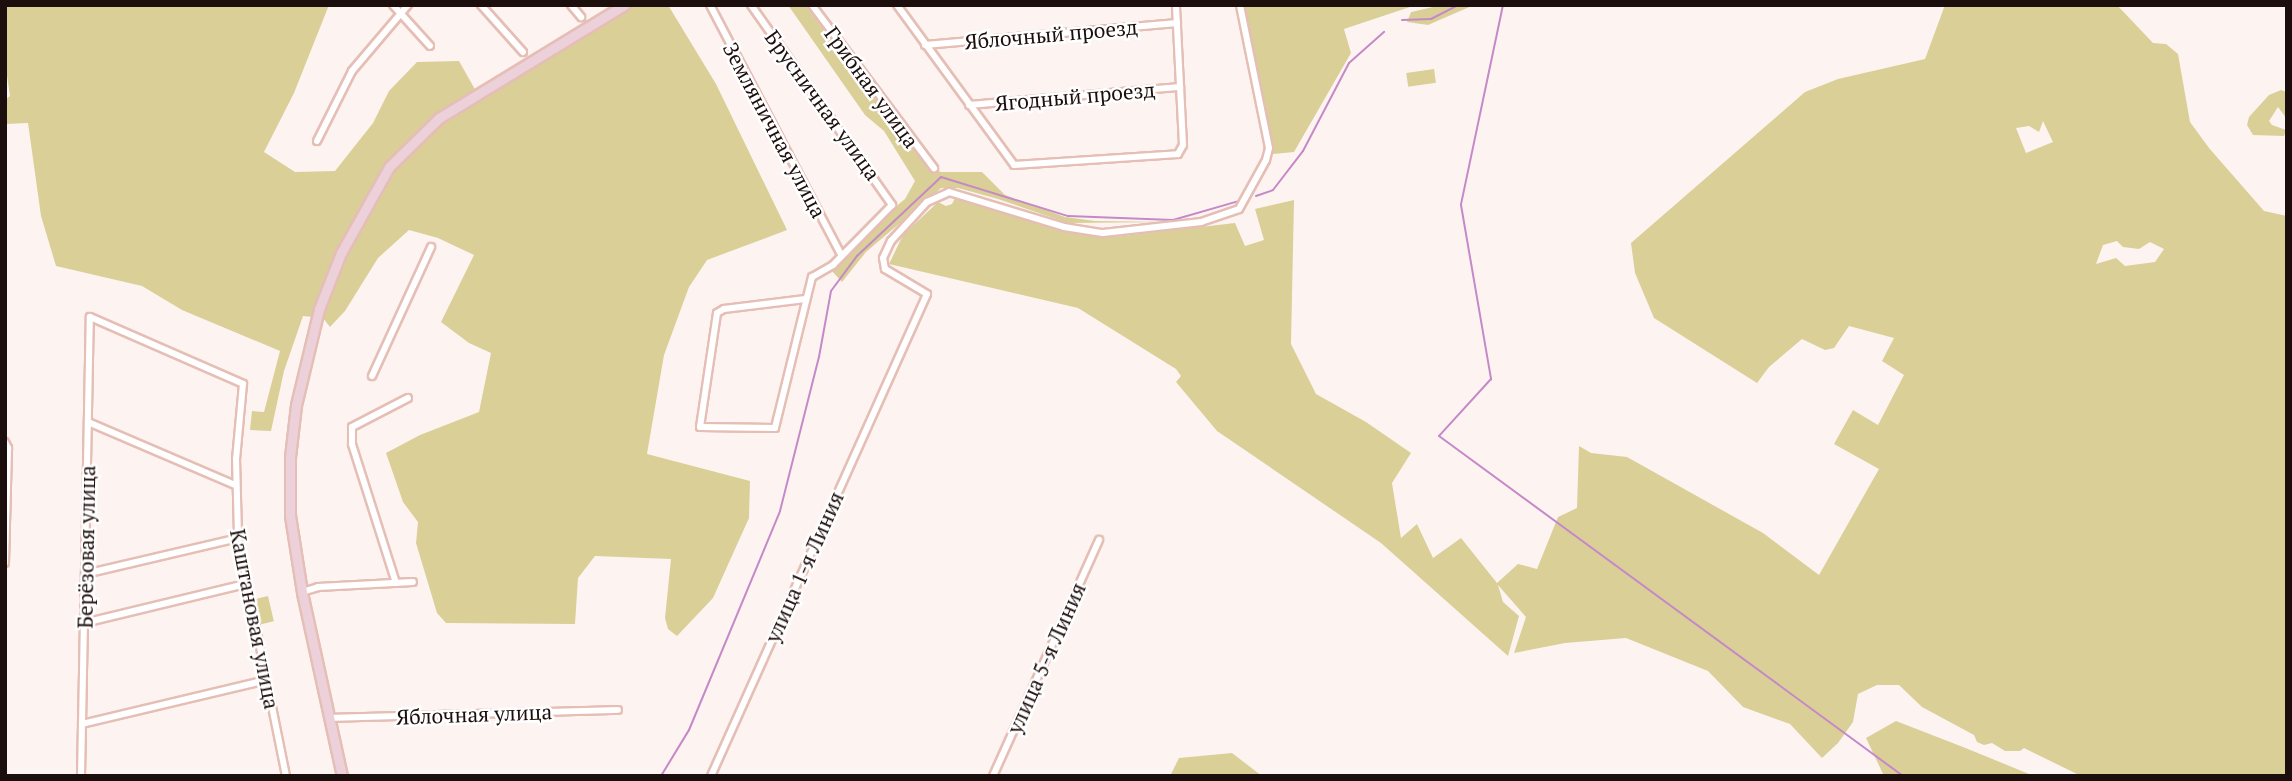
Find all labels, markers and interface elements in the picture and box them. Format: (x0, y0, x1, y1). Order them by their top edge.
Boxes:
street label: Яблочный проезд (963, 14, 1139, 54)
street label: Грибная улица (820, 21, 924, 153)
street label: Брусничная улица (760, 25, 886, 185)
street label: Земляничная улица (718, 38, 832, 222)
street label: Ягодный проезд (994, 76, 1156, 116)
street label: Берёзовая улица (72, 465, 100, 629)
street label: улица 1-я Линия (759, 488, 849, 646)
street label: Каштановая улица (225, 527, 285, 711)
street label: улица 5-я Линия (1001, 579, 1091, 737)
street label: Яблочная улица (396, 699, 552, 729)

